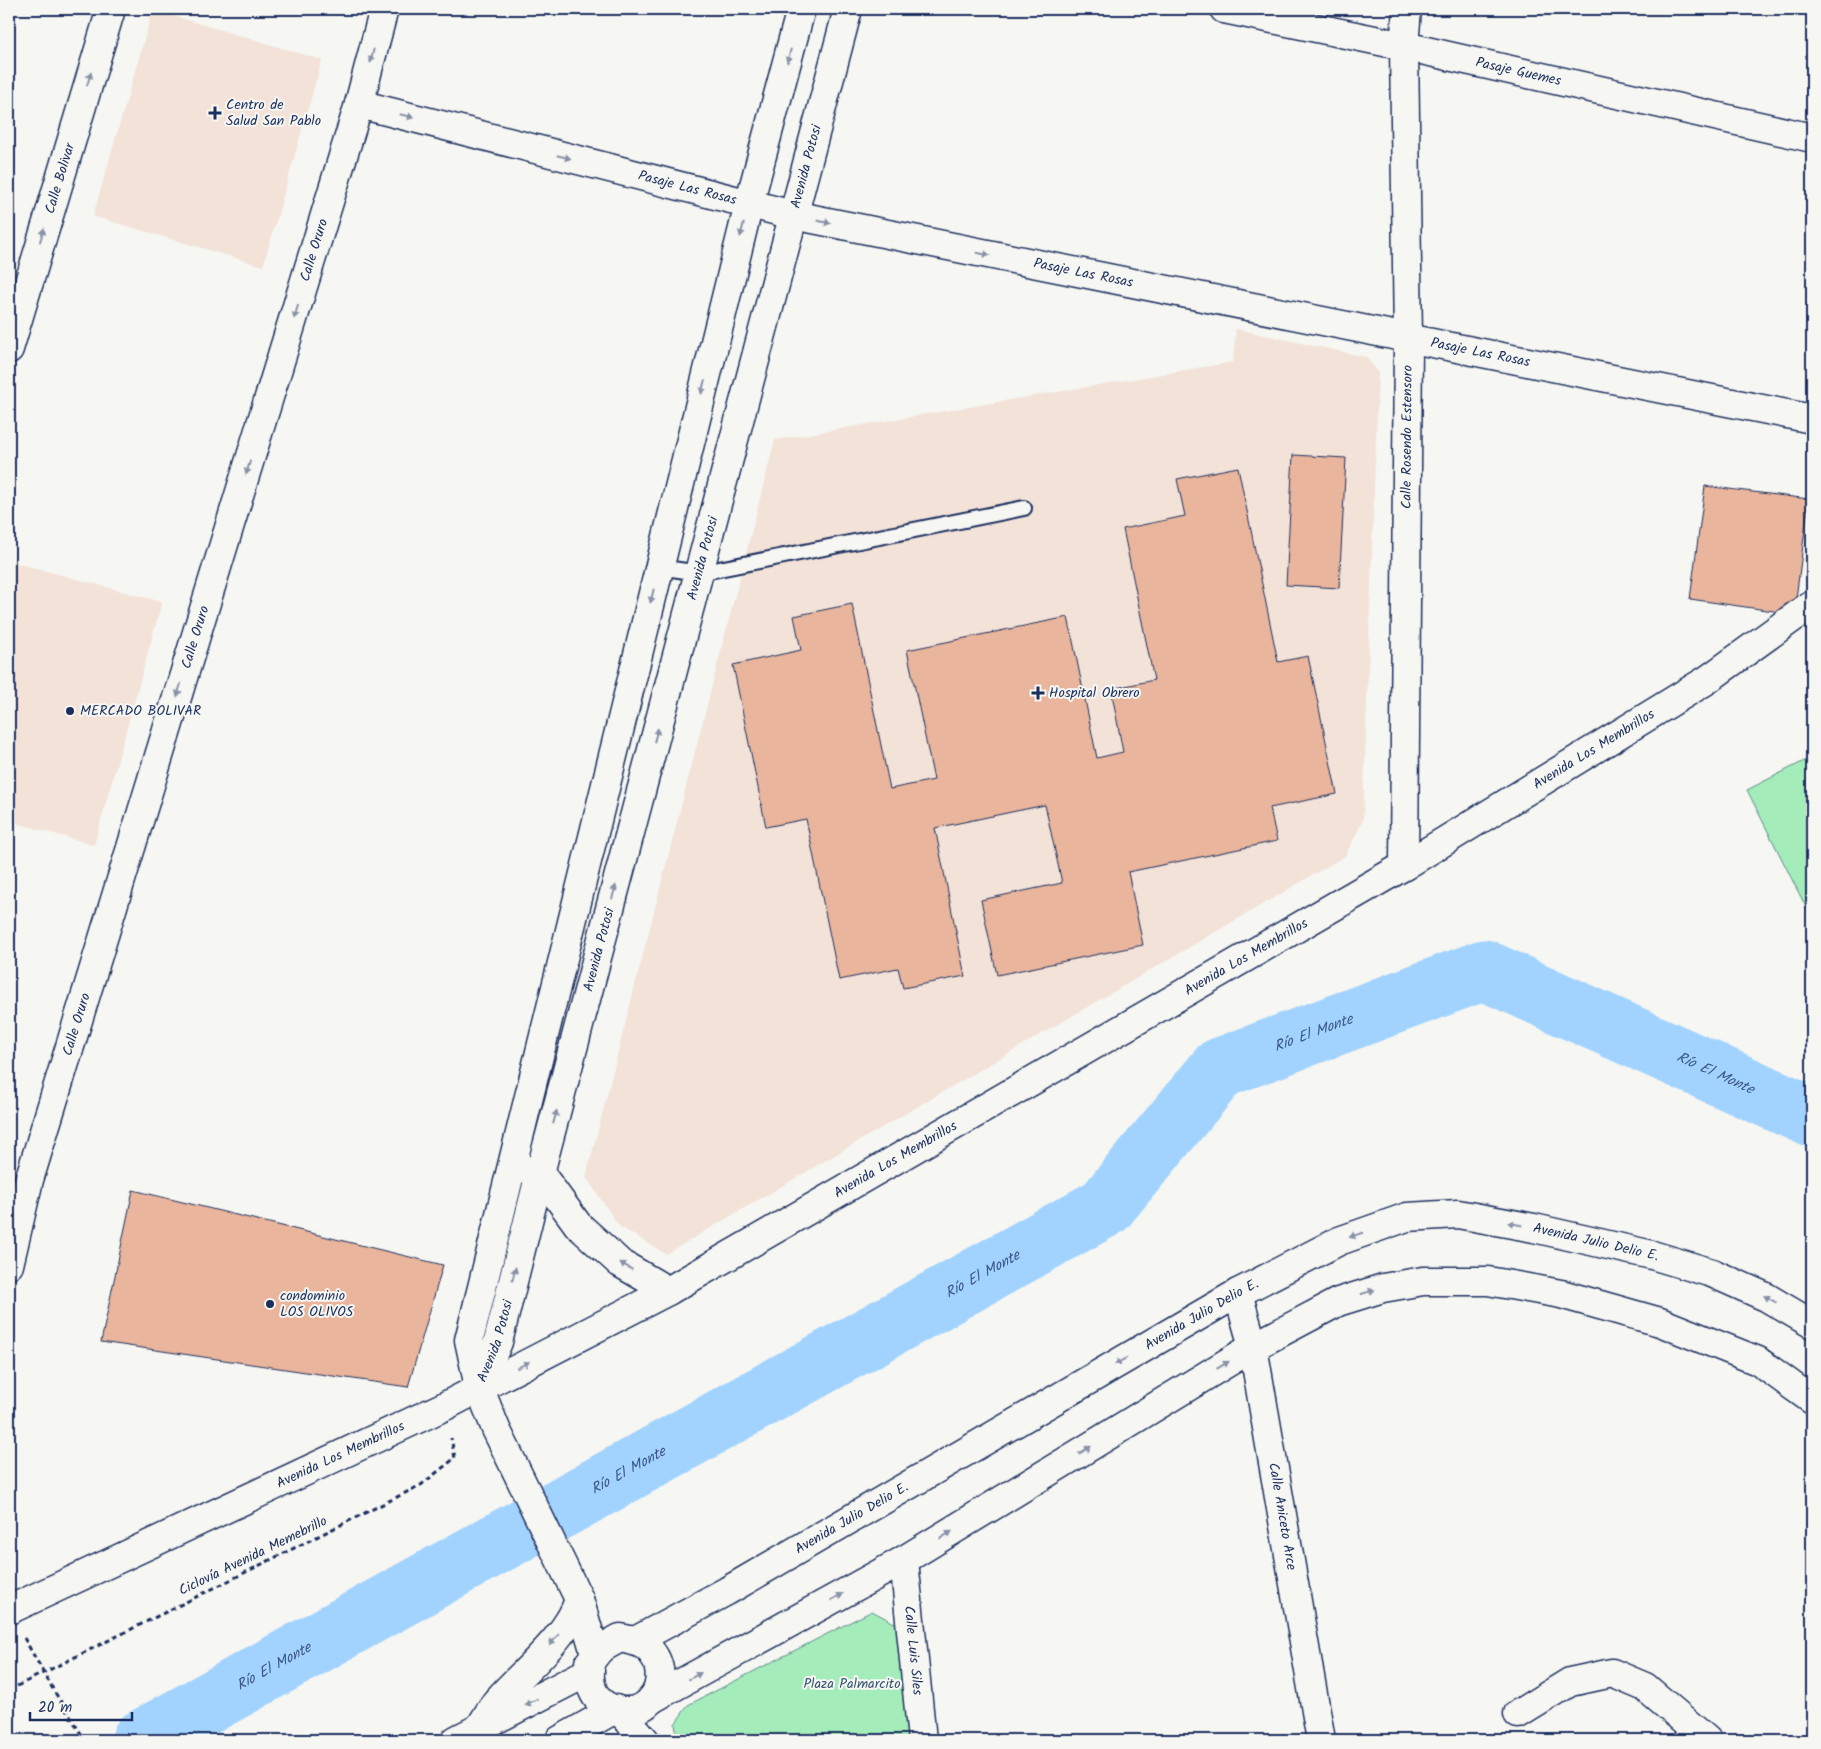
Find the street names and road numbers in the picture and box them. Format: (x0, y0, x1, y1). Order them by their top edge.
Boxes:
street label: Pasaje Guemes (1473, 51, 1563, 92)
street label: Avenida Potosi (785, 122, 828, 211)
street label: Calle Bolivar (39, 139, 82, 217)
street label: Pasaje Las Rosas (636, 165, 739, 211)
street label: Calle Oruro (294, 216, 334, 284)
street label: Pasaje Las Rosas (1032, 252, 1135, 294)
street label: Pasaje Las Rosas (1429, 332, 1532, 373)
street label: Calle Rosendo Estensoro (1396, 365, 1419, 509)
street label: Avenida Potosi (681, 513, 724, 602)
street label: Calle Oruro (175, 603, 215, 671)
street label: Avenida Los Membrillos (1529, 704, 1659, 795)
street label: Avenida Potosi (577, 905, 621, 994)
street label: Avenida Los Membrillos (1180, 913, 1312, 1001)
street label: Calle Oruro (57, 990, 97, 1059)
street label: Avenida Los Membrillos (830, 1115, 961, 1204)
street label: Avenida Julio Delio E. (1531, 1217, 1662, 1268)
street label: Avenida Julio Delio E. (1140, 1273, 1263, 1356)
street label: Avenida Potosi (471, 1297, 519, 1386)
street label: Avenida Los Membrillos (273, 1415, 408, 1494)
street label: Calle Aniceto Arce (1262, 1461, 1303, 1573)
street label: Avenida Julio Delio E. (791, 1476, 913, 1560)
street label: Ciclovía Avenida Memebrillo (175, 1510, 331, 1602)
street label: Calle Luis Siles (898, 1605, 928, 1696)

